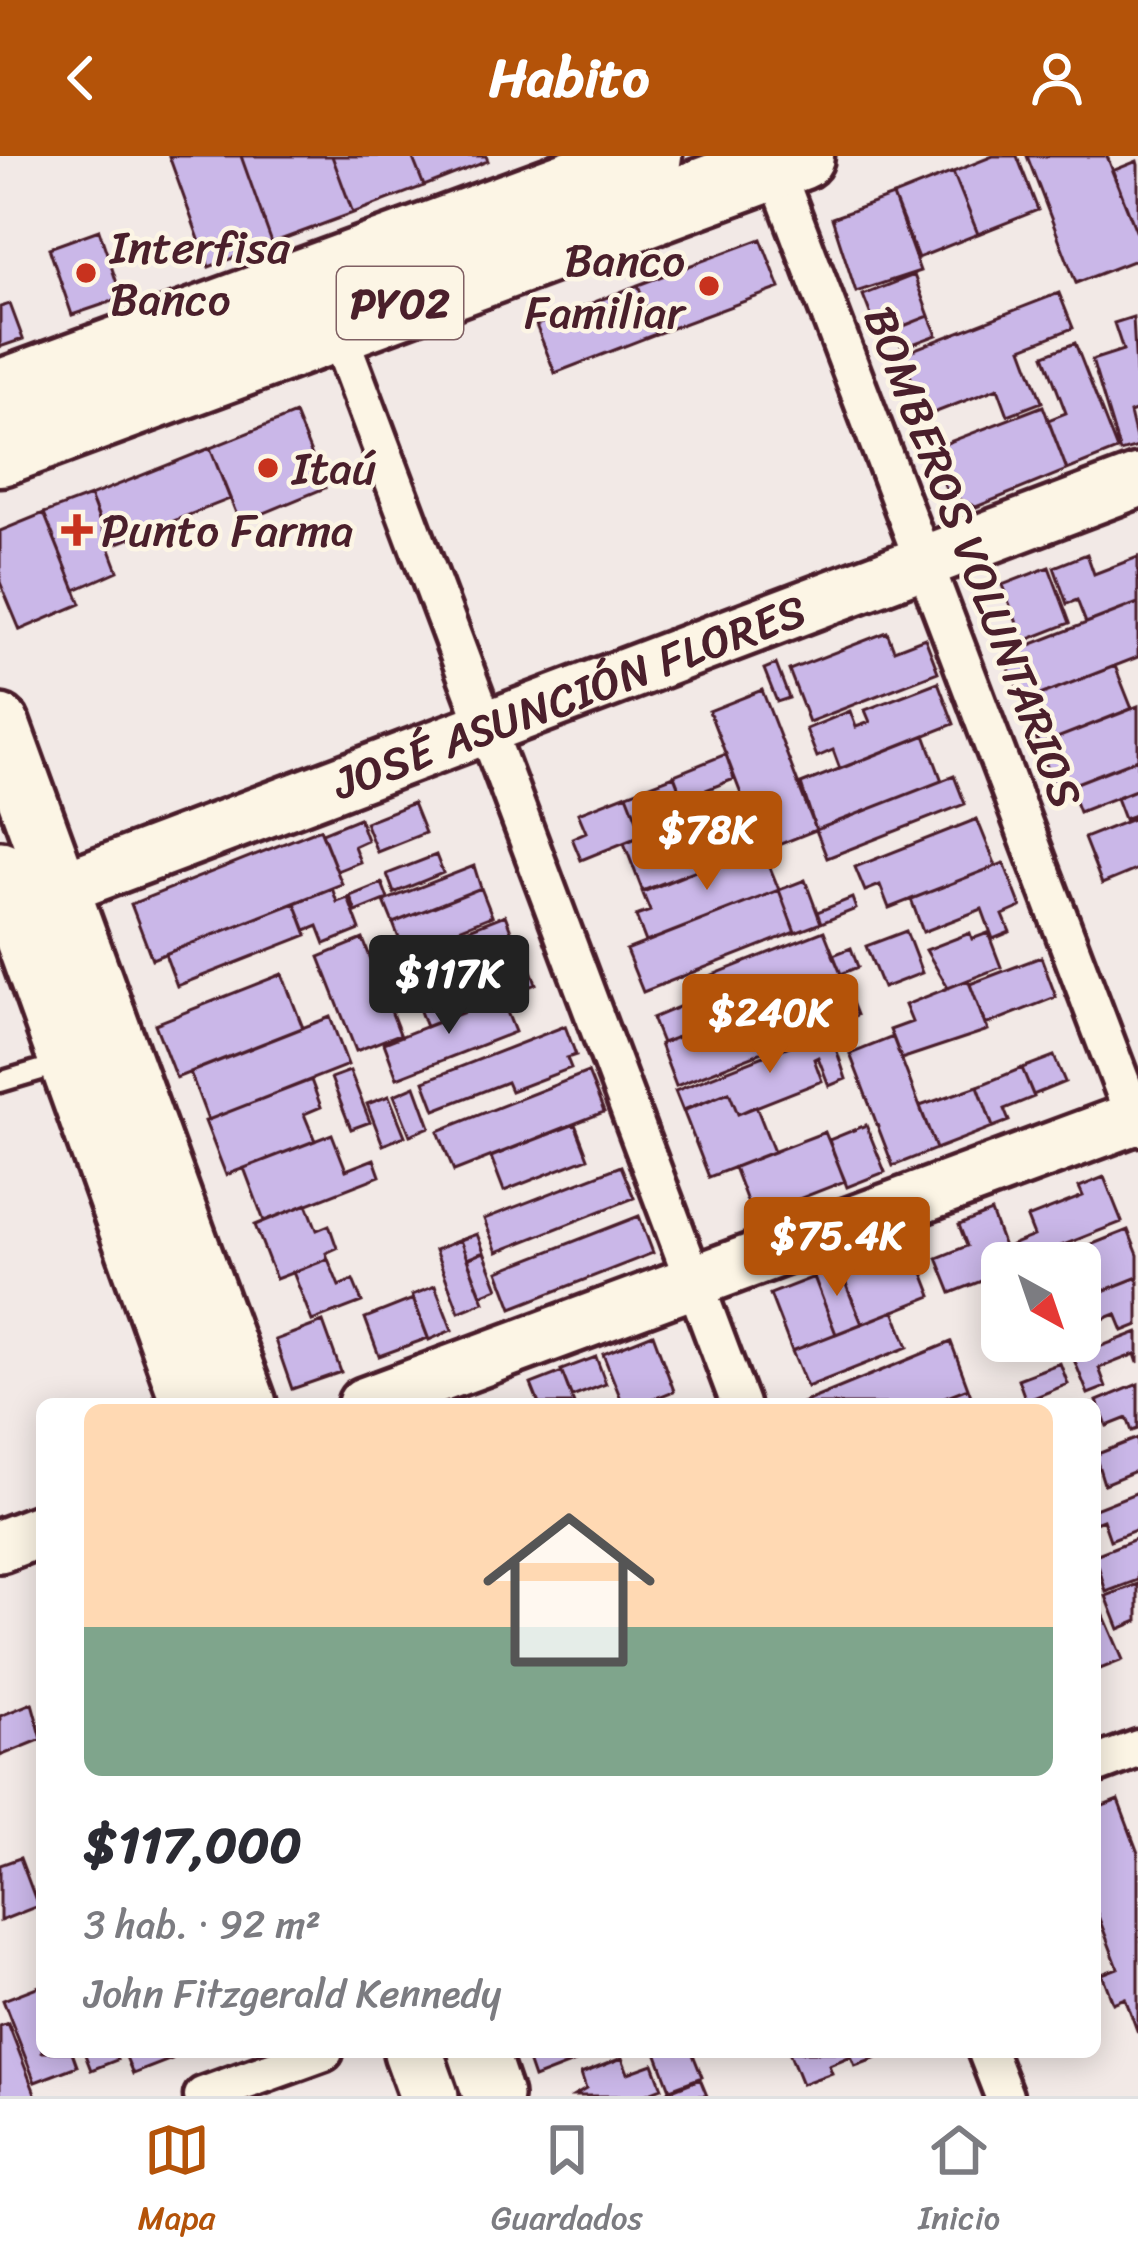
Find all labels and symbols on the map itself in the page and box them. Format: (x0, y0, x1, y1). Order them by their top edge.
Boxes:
place label: Interfisa Banco (108, 208, 290, 340)
place label: Banco Familiar (525, 221, 688, 353)
marker: Interfisa Banco (73, 260, 99, 286)
road number: PY02 (337, 267, 463, 339)
marker: Banco Familiar (696, 273, 722, 299)
street label: BOMBEROS VOLUNTARIOS (840, 294, 1106, 820)
place label: Itaú (290, 429, 377, 509)
marker: Itaú (255, 455, 281, 481)
place label: Punto Farma (101, 491, 354, 571)
marker: Punto Farma (64, 517, 90, 543)
street label: JOSÉ ASUNCIÓN FLORES (319, 571, 818, 824)
pin: $78K (636, 791, 778, 893)
pin: $117K (365, 935, 533, 1037)
pin: $240K (686, 974, 854, 1076)
pin: $75.4K (739, 1197, 935, 1299)
north arrow (981, 1242, 1101, 1362)

